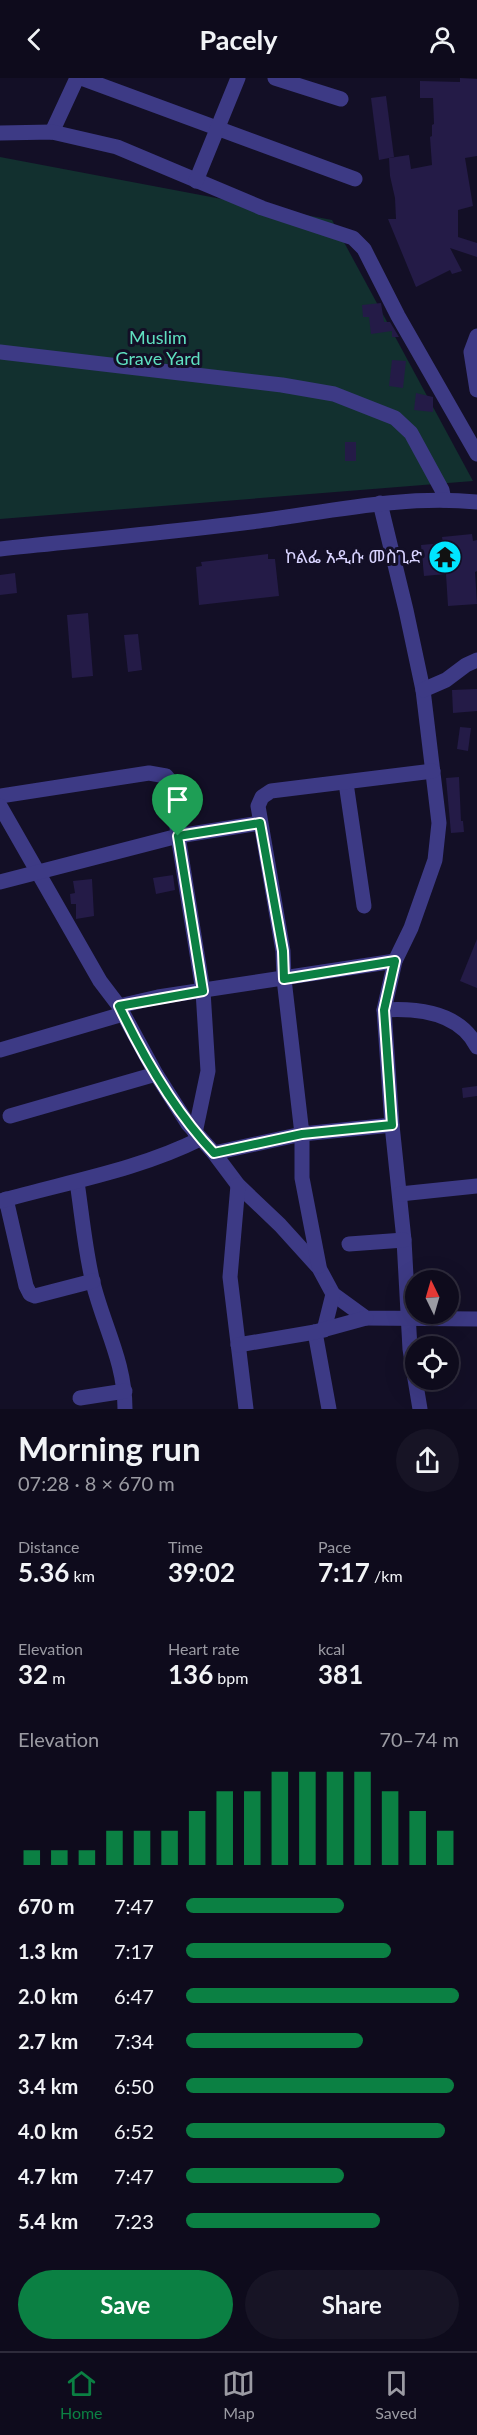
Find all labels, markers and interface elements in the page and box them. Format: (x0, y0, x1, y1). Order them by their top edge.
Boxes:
icon: back (18, 23, 51, 56)
text: Pacely (199, 23, 278, 56)
icon: person (426, 23, 459, 56)
park label: Muslim Grave Yard (115, 326, 201, 369)
temple icon: ኮልፌ አዲሱ መስጊድ (427, 539, 463, 575)
place label: ኮልፌ አዲሱ መስጊድ (285, 545, 422, 567)
pin (152, 774, 203, 836)
icon: arrive (161, 783, 194, 816)
north arrow (405, 1270, 459, 1324)
map controls (405, 1270, 459, 1390)
button: locate (405, 1336, 459, 1390)
text: Morning run (18, 1428, 201, 1468)
button: share (396, 1429, 459, 1492)
text: 07:28 · 8 × 670 m (18, 1471, 175, 1495)
text: Distance (18, 1537, 79, 1556)
text: Time (168, 1537, 203, 1556)
text: Pace (318, 1537, 351, 1556)
text: 5.36 (18, 1556, 69, 1588)
text: 39:02 (168, 1556, 235, 1588)
text: 7:17 (318, 1556, 370, 1588)
text: km (69, 1566, 95, 1585)
text: /km (370, 1566, 403, 1585)
text: Elevation (18, 1639, 83, 1658)
text: Heart rate (168, 1639, 240, 1658)
text: kcal (318, 1639, 345, 1658)
text: 32 (18, 1658, 48, 1690)
text: 136 (168, 1658, 213, 1690)
text: 381 (318, 1658, 363, 1690)
text: m (48, 1668, 65, 1687)
text: bpm (213, 1668, 248, 1687)
text: Elevation (18, 1727, 99, 1751)
text: 70–74 m (379, 1727, 459, 1751)
text: 670 m (18, 1894, 74, 1918)
text: 7:47 (114, 1894, 154, 1918)
text: 1.3 km (18, 1939, 78, 1963)
text: 7:17 (114, 1939, 154, 1963)
text: 2.0 km (18, 1984, 78, 2008)
text: 6:47 (114, 1984, 154, 2008)
text: 2.7 km (18, 2029, 78, 2053)
text: 7:34 (114, 2029, 154, 2053)
text: 3.4 km (18, 2074, 78, 2098)
text: 6:50 (114, 2074, 154, 2098)
text: 4.0 km (18, 2119, 78, 2143)
text: 6:52 (114, 2119, 154, 2143)
text: 4.7 km (18, 2164, 78, 2188)
text: 7:47 (114, 2164, 154, 2188)
text: 5.4 km (18, 2209, 78, 2233)
text: 7:23 (114, 2209, 154, 2233)
button: Save (18, 2270, 233, 2339)
button: Share (245, 2270, 459, 2339)
tab: Home (60, 2367, 103, 2422)
tab: Map (222, 2367, 255, 2422)
tab: Saved (375, 2367, 417, 2422)

